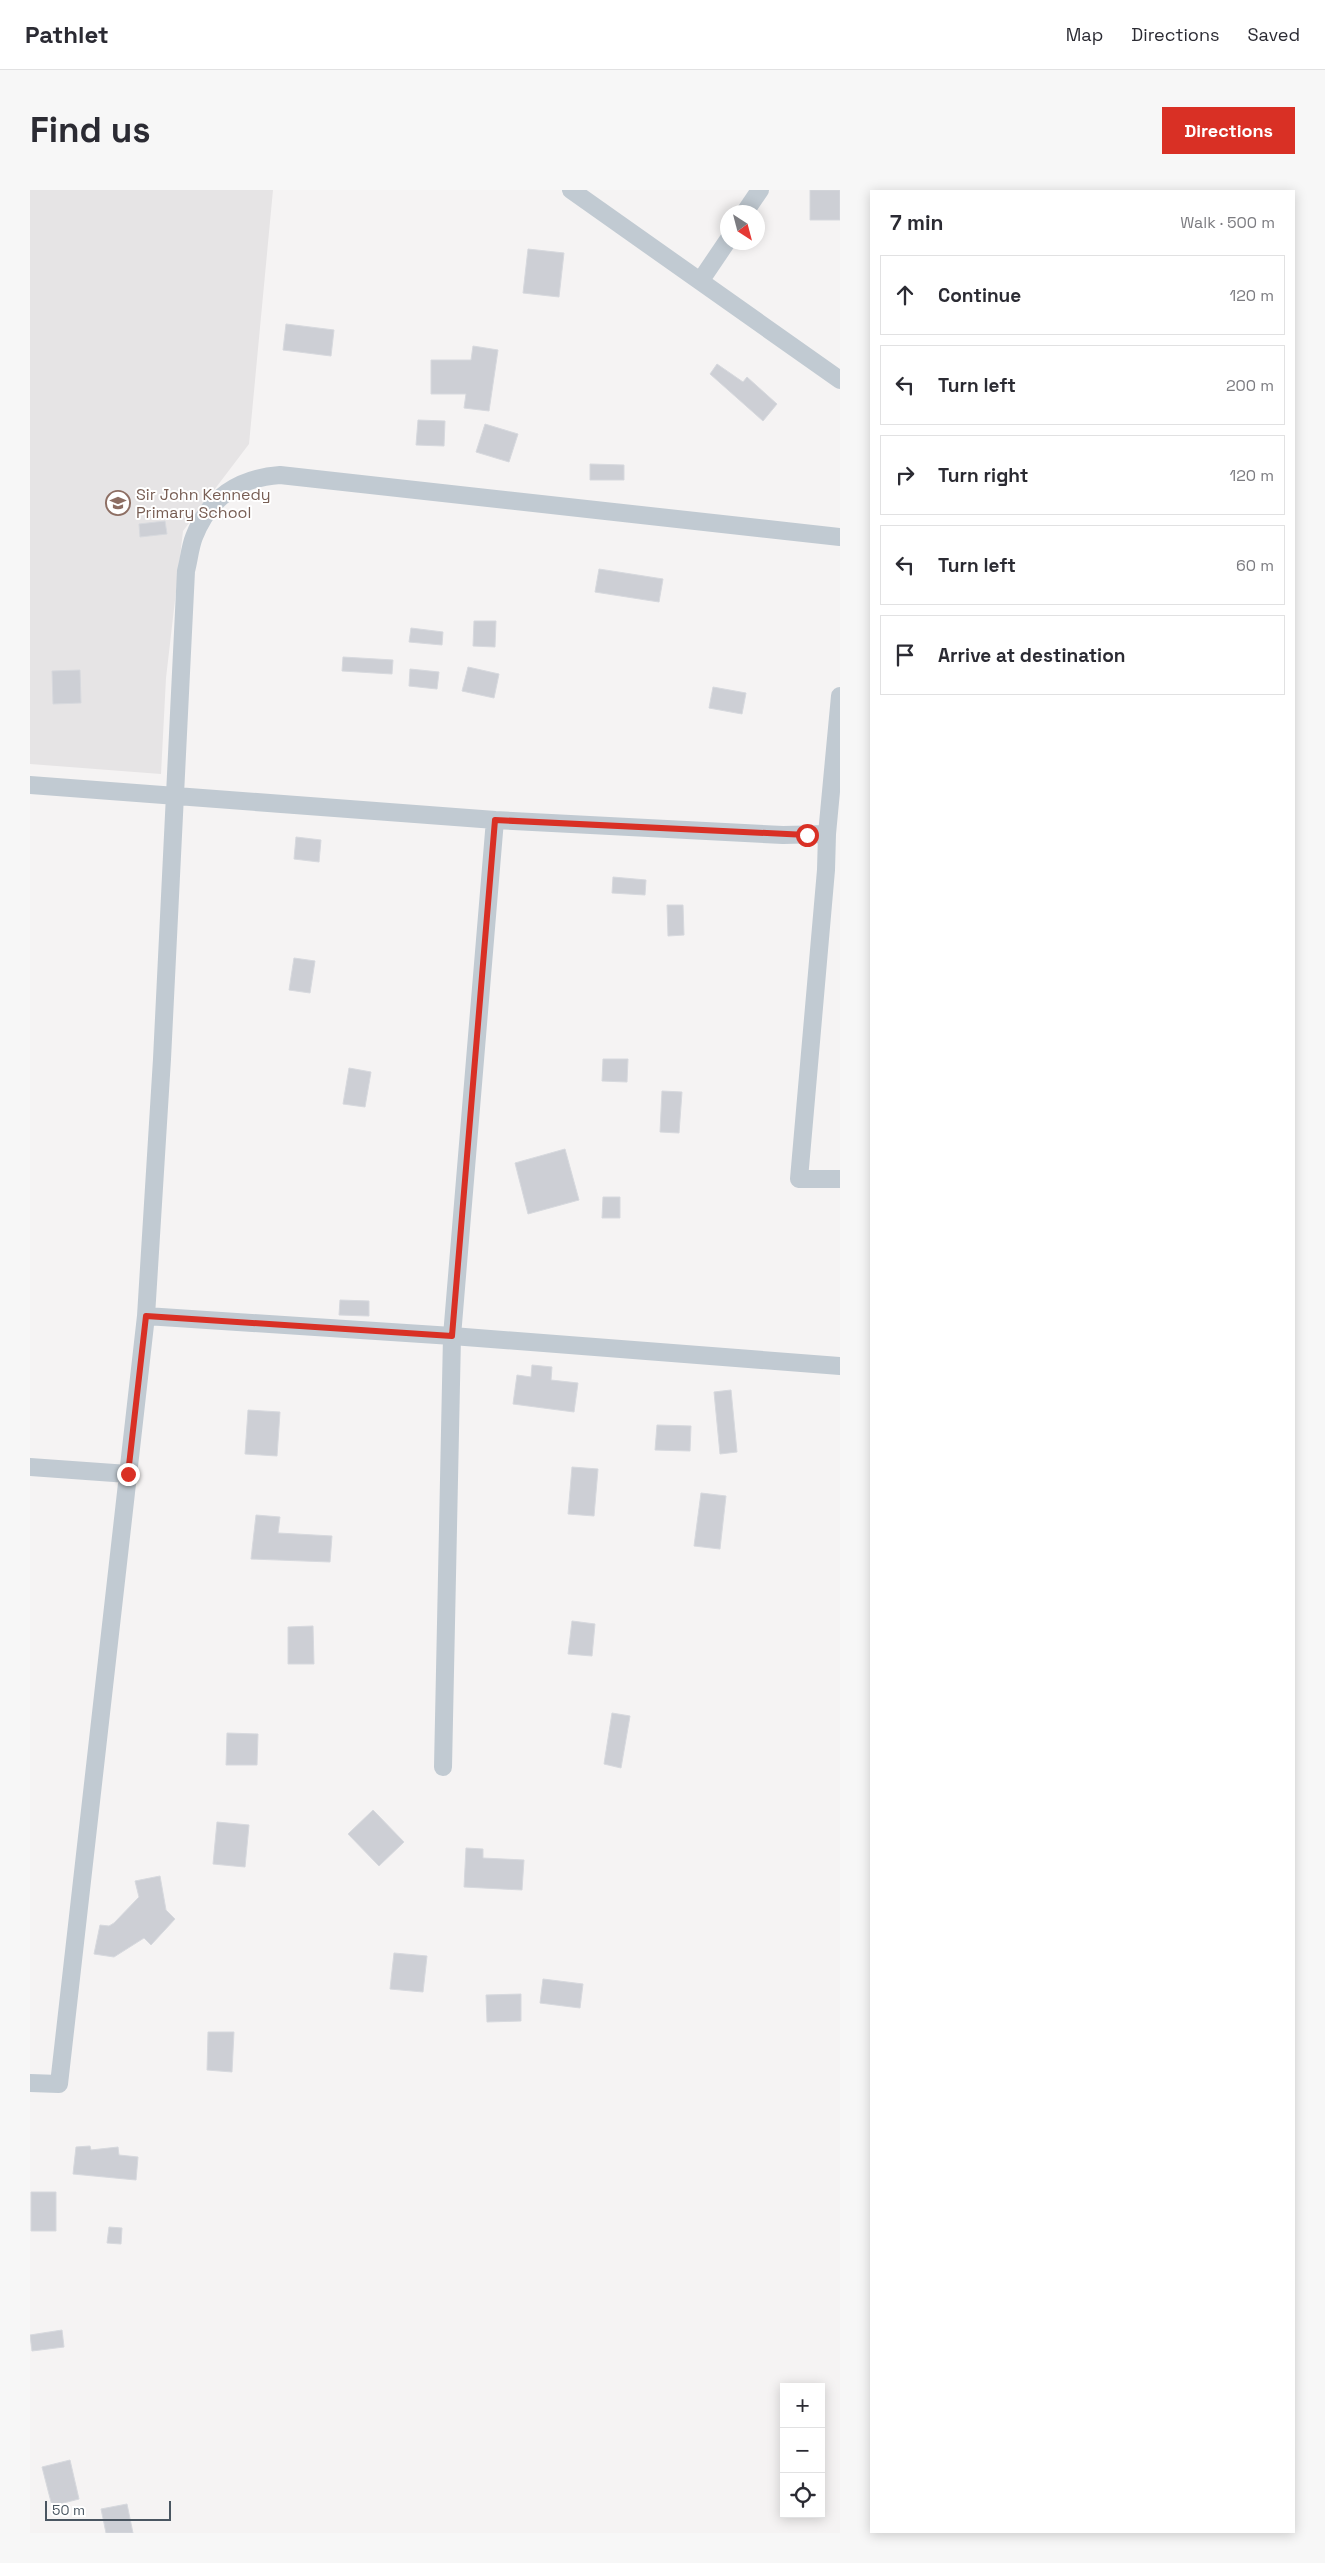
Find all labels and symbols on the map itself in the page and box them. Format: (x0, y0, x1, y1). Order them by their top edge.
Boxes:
north arrow (720, 205, 765, 250)
place label: Sir John Kennedy Primary School (136, 484, 271, 523)
school or university icon: Sir John Kennedy Primary School (105, 490, 131, 516)
route start (796, 824, 819, 847)
route end (117, 1463, 140, 1486)
scale bar (45, 2498, 171, 2521)

